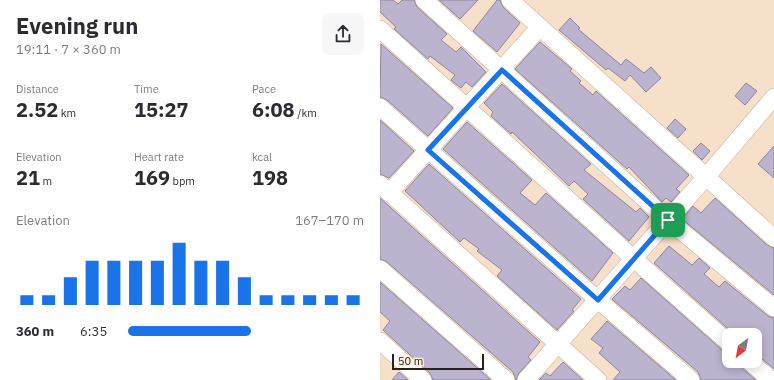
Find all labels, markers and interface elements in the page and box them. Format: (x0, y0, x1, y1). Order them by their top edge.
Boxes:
text: Evening run (16, 11, 138, 40)
button: share (322, 13, 364, 55)
text: 19:11 · 7 × 360 m (16, 41, 121, 58)
text: Distance (16, 82, 59, 96)
text: Time (134, 82, 159, 96)
text: Pace (252, 82, 276, 96)
text: 2.52 (16, 96, 58, 123)
text: 15:27 (134, 96, 189, 123)
text: 6:08 (252, 96, 295, 123)
text: km (58, 106, 76, 120)
text: /km (295, 106, 317, 120)
text: Elevation (16, 150, 62, 164)
text: Heart rate (134, 150, 184, 164)
text: kcal (252, 150, 272, 164)
text: 21 (16, 164, 40, 191)
text: 169 (134, 164, 170, 191)
text: 198 (252, 164, 288, 191)
text: m (40, 174, 52, 188)
text: bpm (170, 174, 195, 188)
pin (651, 203, 685, 237)
icon: arrive (657, 209, 679, 231)
text: Elevation (16, 212, 70, 229)
text: 167–170 m (295, 212, 364, 229)
text: 360 m (16, 323, 54, 340)
text: 6:35 (80, 323, 107, 340)
north arrow (722, 328, 762, 368)
map controls (722, 328, 762, 368)
scale bar (392, 352, 484, 371)
text: 50 m (398, 354, 423, 368)

